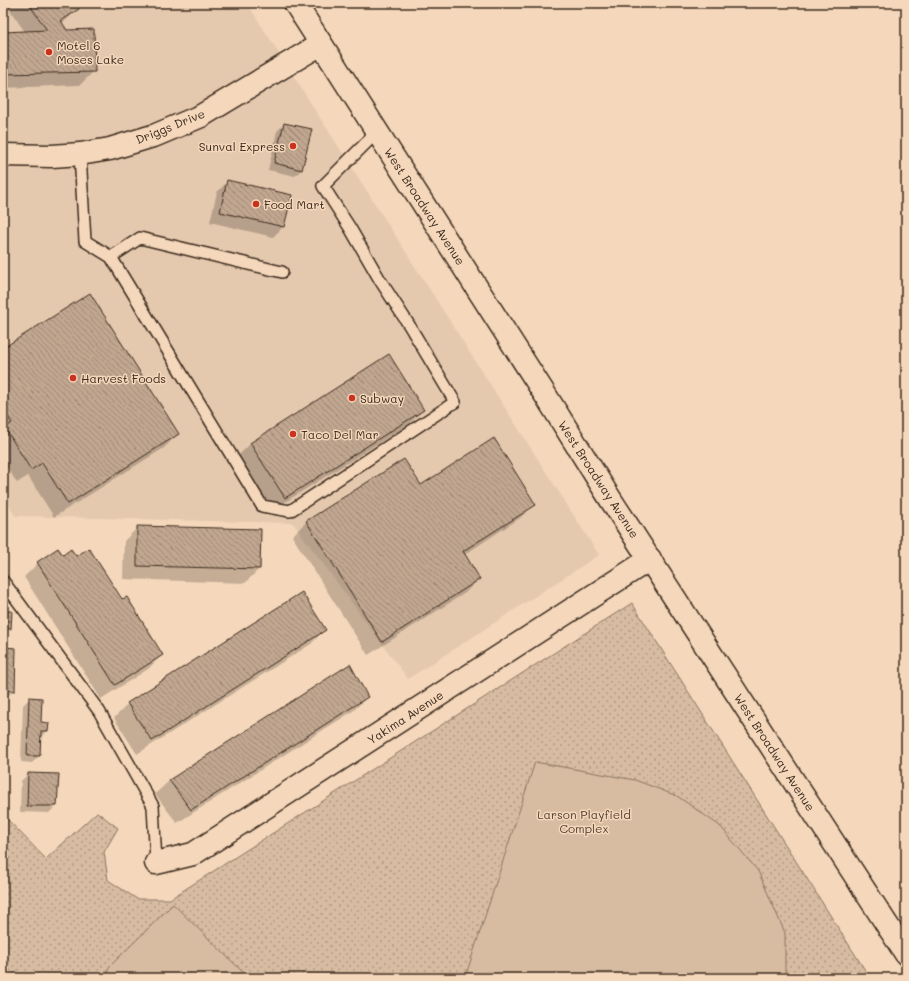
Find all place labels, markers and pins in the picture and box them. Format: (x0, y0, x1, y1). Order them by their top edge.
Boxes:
place label: Motel 6 Moses Lake (57, 37, 124, 67)
marker: Motel 6 Moses Lake (44, 47, 54, 57)
place label: Sunval Express (199, 138, 285, 154)
marker: Sunval Express (288, 141, 298, 151)
place label: Food Mart (264, 196, 325, 212)
marker: Food Mart (251, 199, 261, 209)
place label: Harvest Foods (81, 370, 166, 386)
marker: Harvest Foods (68, 373, 78, 383)
place label: Subway (360, 390, 404, 406)
marker: Subway (347, 393, 357, 403)
place label: Taco Del Mar (301, 426, 379, 442)
marker: Taco Del Mar (288, 429, 298, 439)

